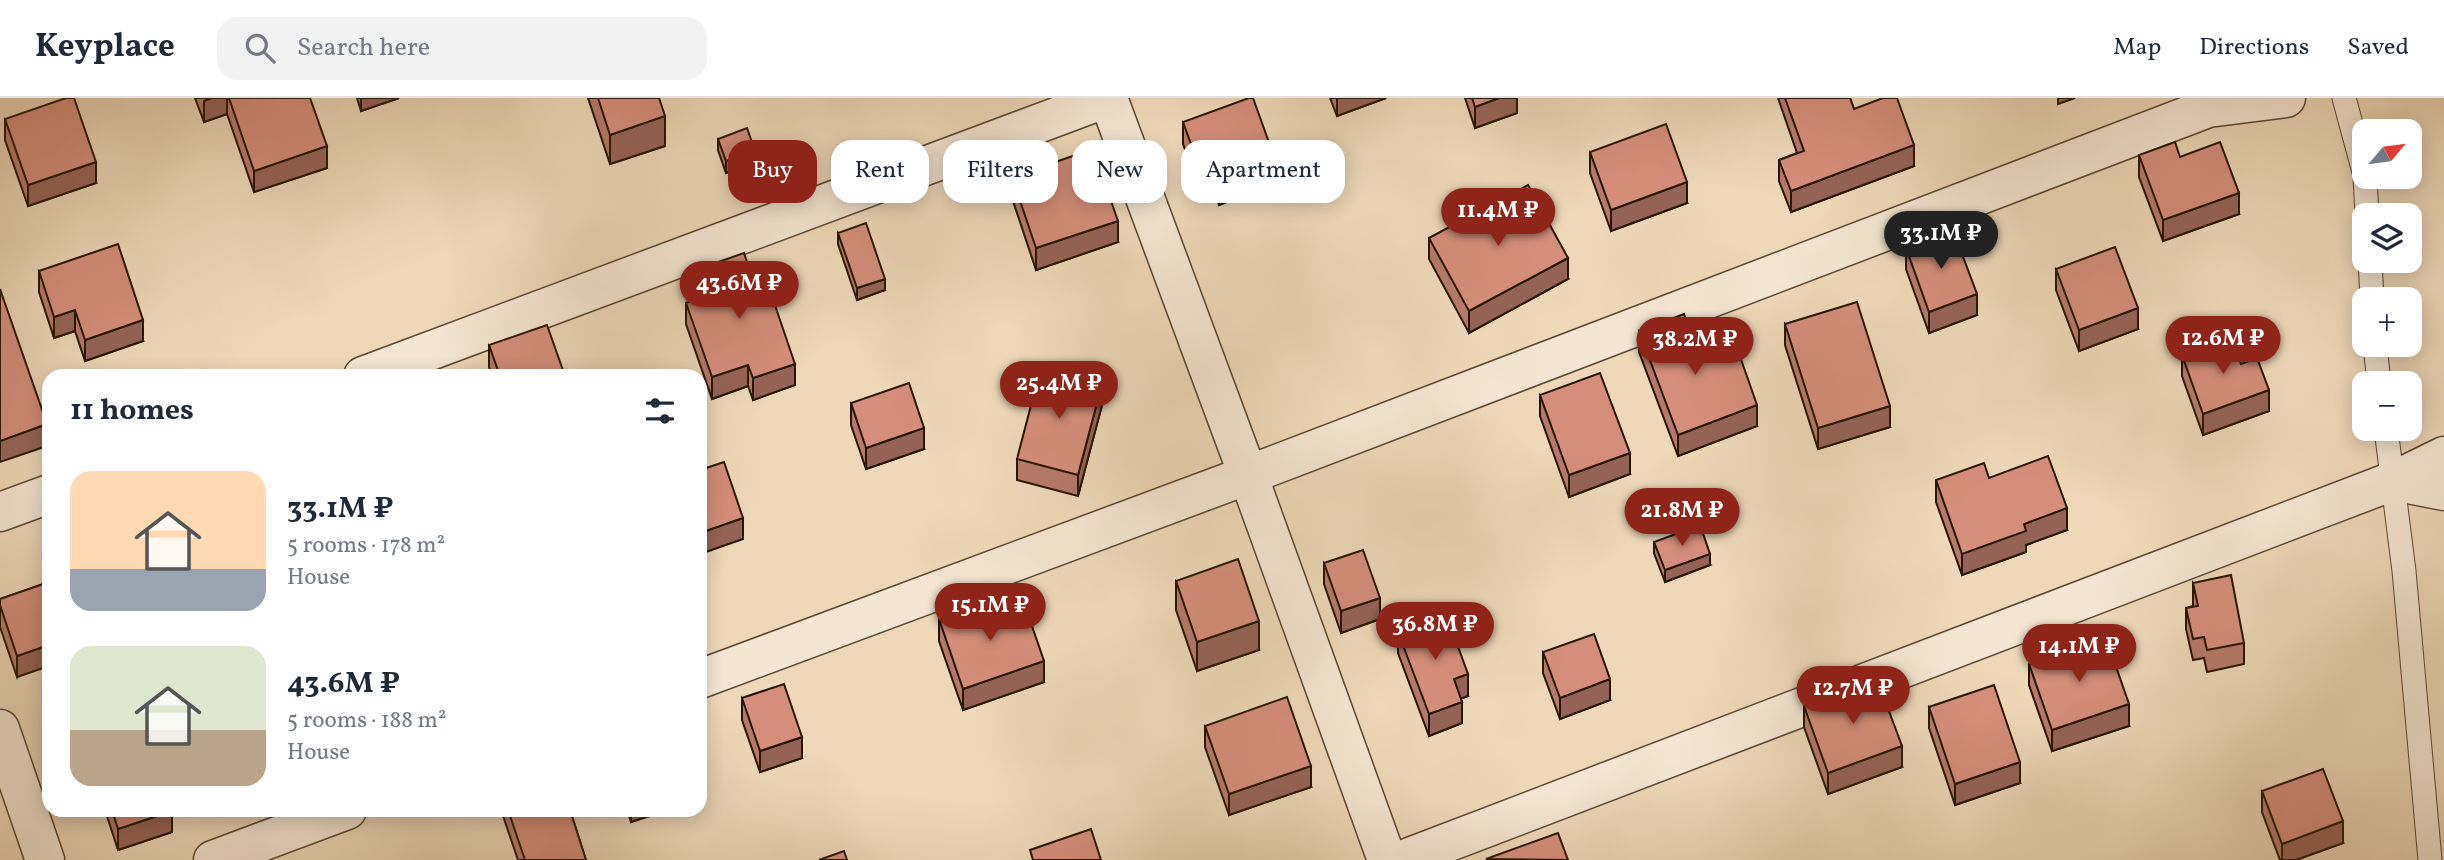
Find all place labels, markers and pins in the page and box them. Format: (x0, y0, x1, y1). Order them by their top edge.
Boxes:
pin: 11.4M ₽ (1433, 188, 1563, 248)
pin: 33.1M ₽ (1876, 212, 2006, 271)
pin: 43.6M ₽ (674, 262, 804, 321)
pin: 12.6M ₽ (2158, 316, 2288, 376)
pin: 38.2M ₽ (1630, 317, 1760, 377)
pin: 25.4M ₽ (994, 362, 1124, 421)
pin: 21.8M ₽ (1617, 489, 1747, 548)
pin: 15.1M ₽ (925, 584, 1055, 643)
pin: 36.8M ₽ (1370, 602, 1500, 662)
pin: 14.1M ₽ (2014, 624, 2144, 684)
pin: 12.7M ₽ (1788, 666, 1918, 726)

